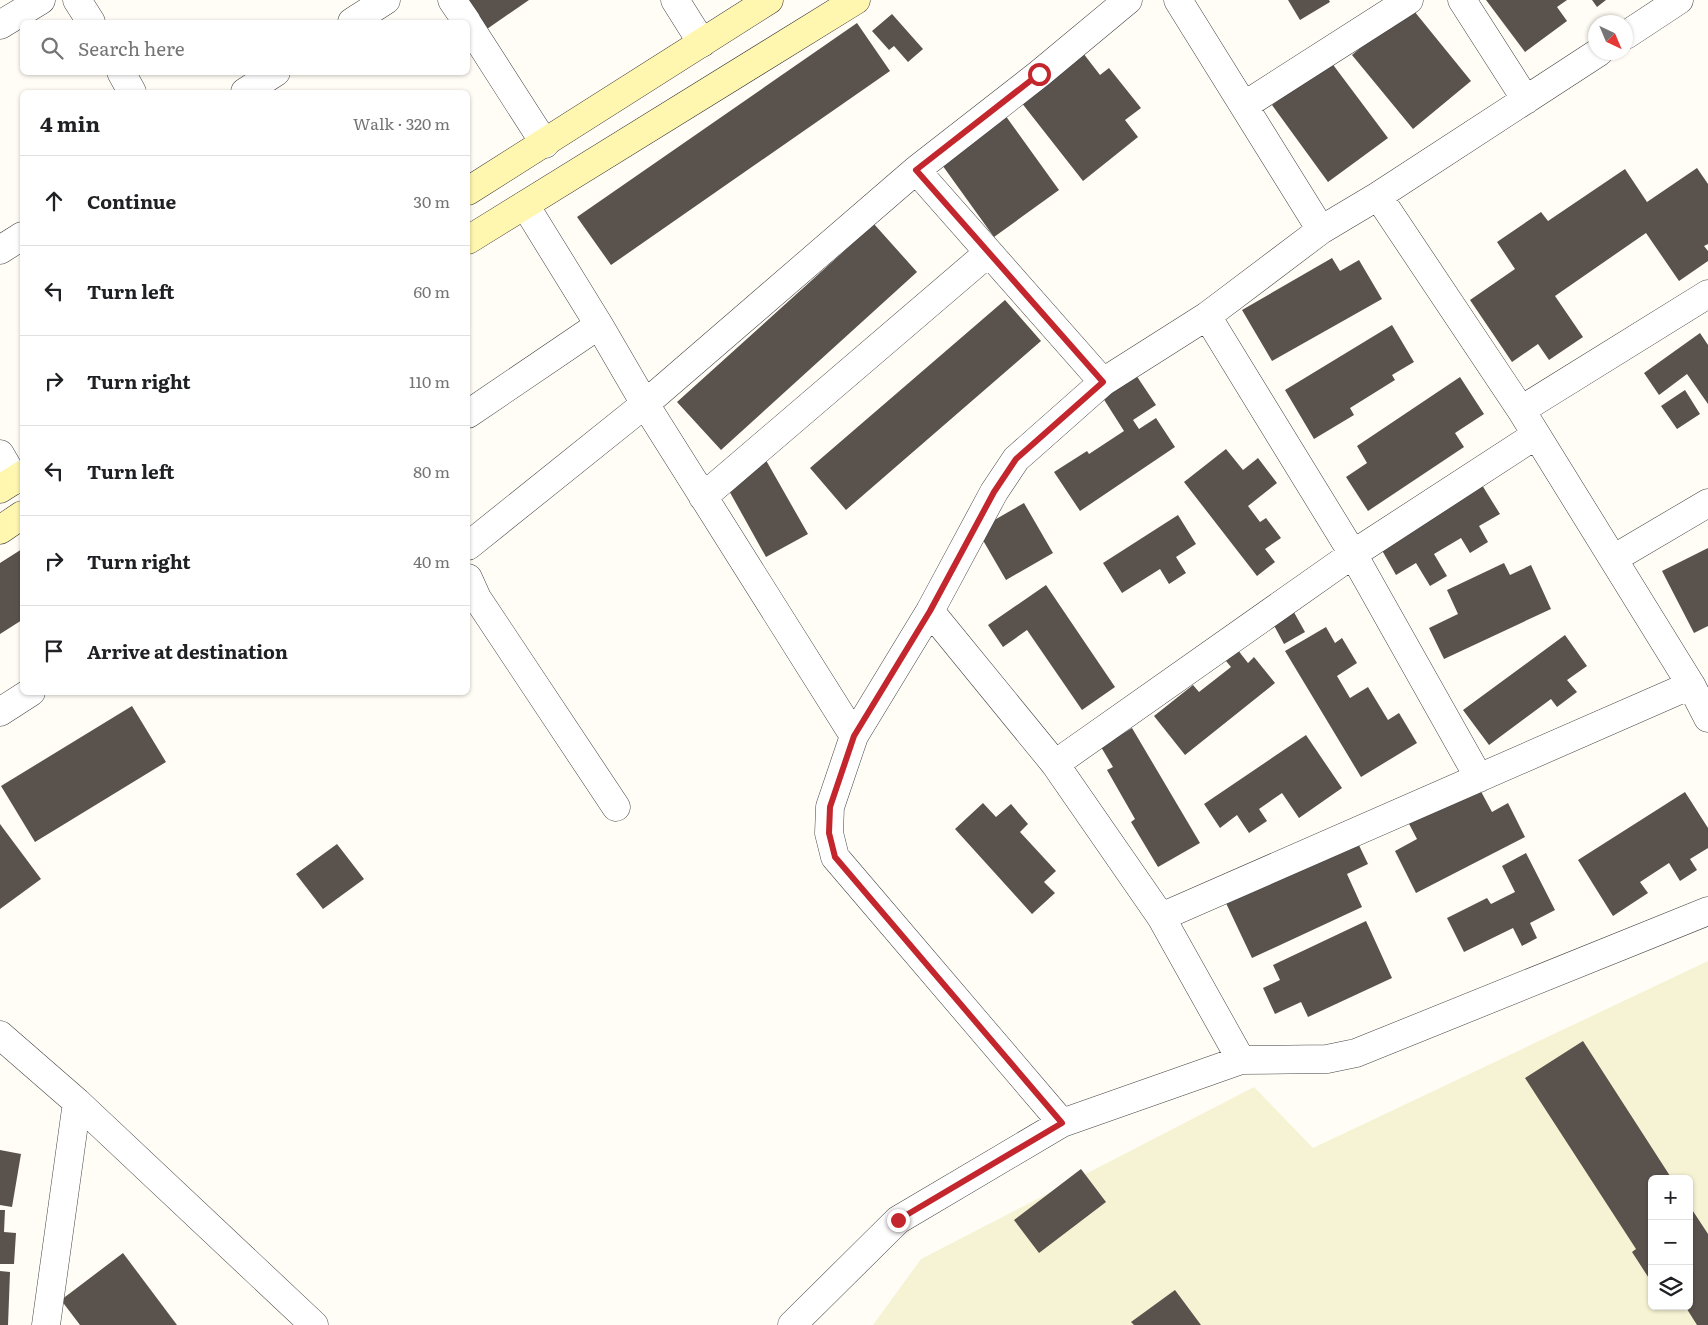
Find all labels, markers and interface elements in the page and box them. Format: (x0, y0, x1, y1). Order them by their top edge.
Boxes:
north arrow (1588, 15, 1633, 60)
search box (20, 20, 470, 75)
icon: search (38, 34, 66, 62)
text: Search here (78, 34, 185, 62)
route start (1028, 63, 1051, 86)
text: 4 min (40, 107, 100, 138)
text: Walk · 320 m (353, 111, 450, 135)
icon: ahead (40, 187, 68, 215)
text: Continue (87, 187, 176, 215)
text: 30 m (413, 189, 450, 213)
icon: left (40, 277, 68, 305)
text: Turn left (87, 277, 174, 305)
text: 60 m (413, 279, 450, 303)
icon: right (40, 367, 68, 395)
text: Turn right (87, 367, 191, 395)
text: 110 m (409, 369, 450, 393)
icon: left (40, 457, 68, 485)
text: Turn left (87, 457, 174, 485)
text: 80 m (413, 459, 450, 483)
icon: right (40, 547, 68, 575)
text: Turn right (87, 547, 191, 575)
text: 40 m (413, 549, 450, 573)
icon: arrive (40, 637, 68, 665)
text: Arrive at destination (87, 637, 288, 665)
map controls (1648, 1175, 1693, 1310)
button: + (1648, 1175, 1693, 1220)
route end (887, 1209, 910, 1232)
button: − (1648, 1220, 1693, 1265)
button: layers (1648, 1265, 1693, 1310)

